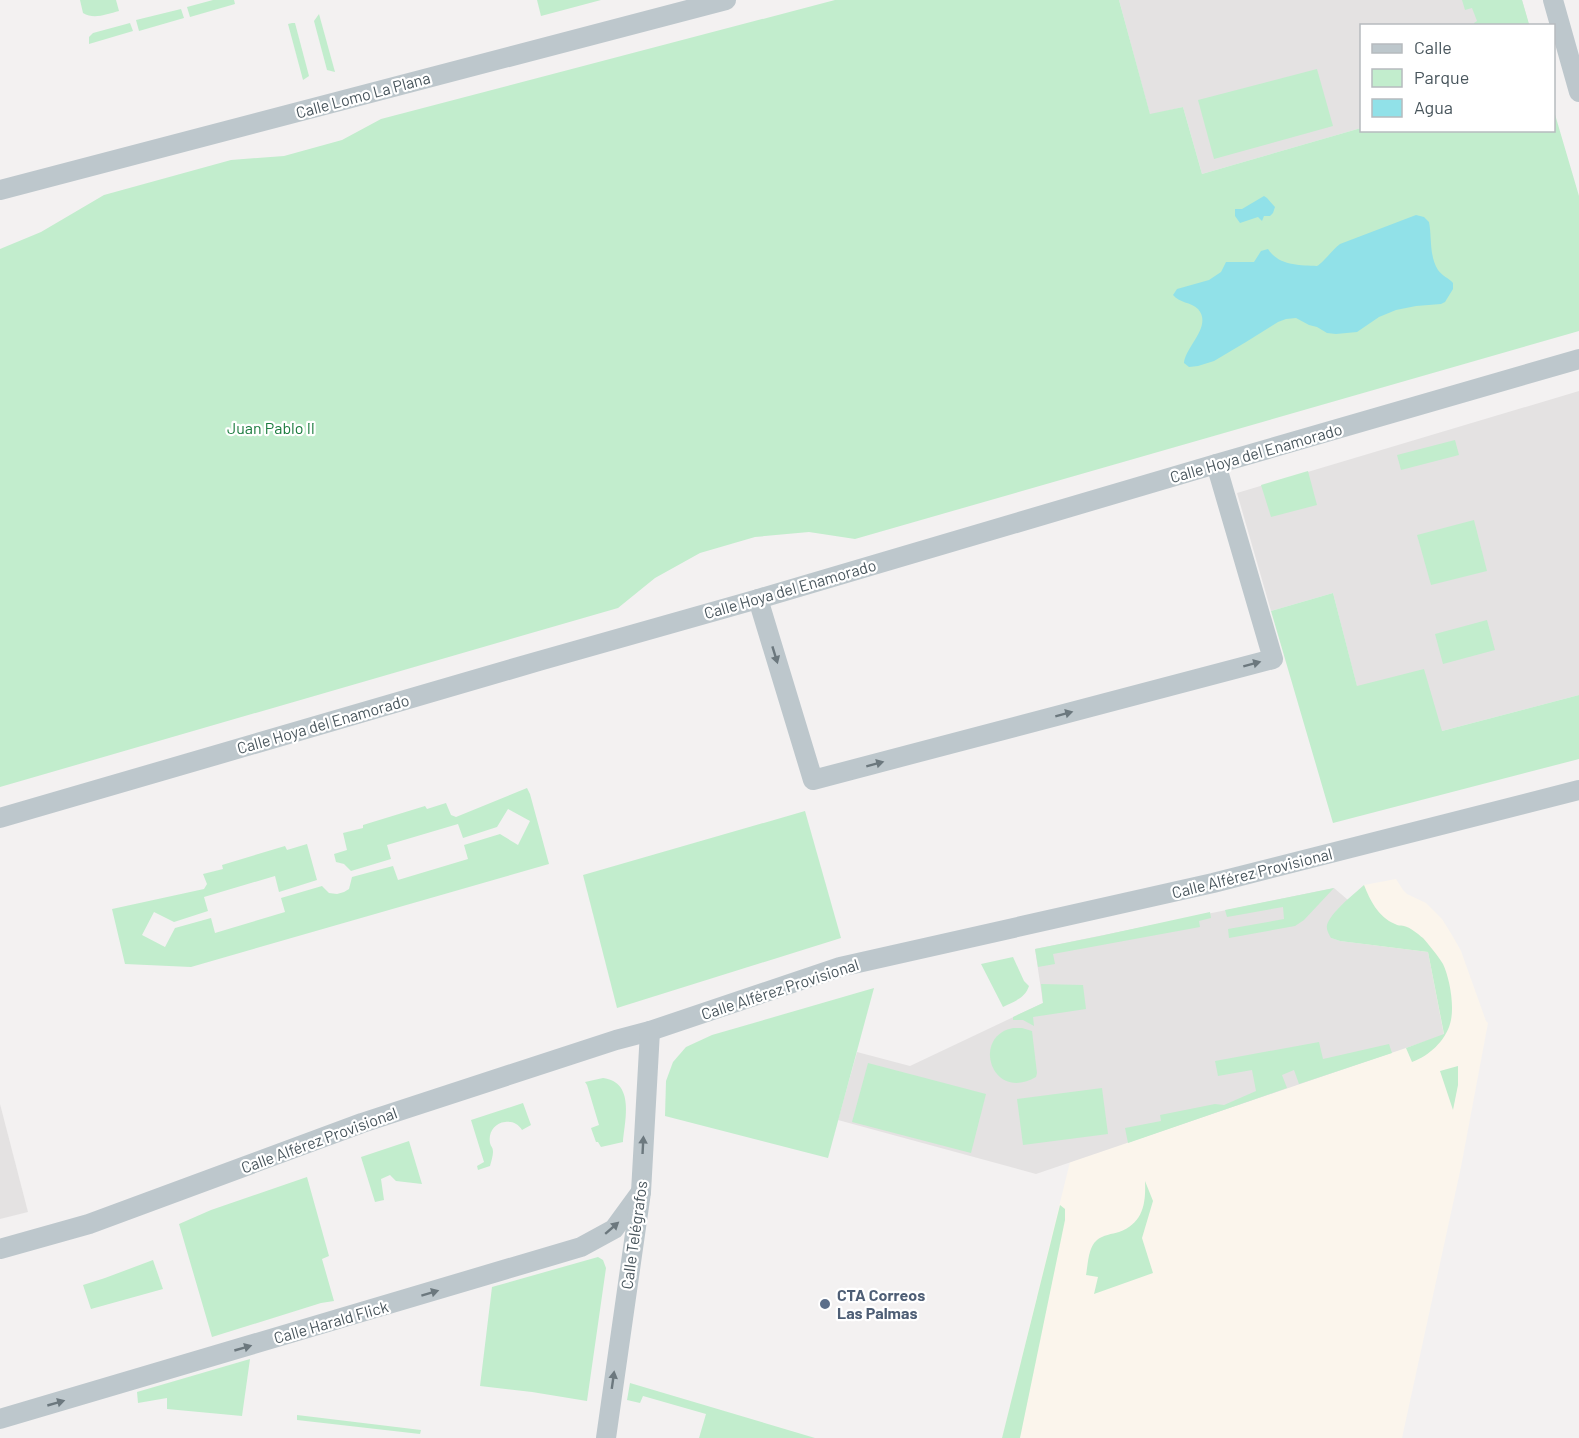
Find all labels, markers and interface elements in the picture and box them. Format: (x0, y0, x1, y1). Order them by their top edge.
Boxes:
legend (1360, 24, 1555, 132)
text: Calle (1414, 36, 1452, 58)
text: Parque (1414, 66, 1469, 88)
street label: Calle Lomo La Plana (294, 67, 432, 122)
text: Agua (1414, 96, 1453, 118)
park label: Juan Pablo II (227, 418, 315, 437)
street label: Calle Hoya del Enamorado (1168, 419, 1344, 486)
street label: Calle Hoya del Enamorado (702, 555, 878, 622)
one-way arrow (771, 646, 780, 664)
one-way arrow (1243, 659, 1261, 668)
street label: Calle Hoya del Enamorado (235, 690, 411, 757)
one-way arrow (1055, 709, 1073, 718)
one-way arrow (866, 758, 884, 768)
street label: Calle Alférez Provisional (1170, 843, 1334, 902)
street label: Calle Alférez Provisional (699, 954, 861, 1023)
street label: Calle Alférez Provisional (238, 1102, 399, 1177)
one-way arrow (639, 1136, 648, 1155)
street label: Calle Telégrafos (616, 1179, 651, 1290)
one-way arrow (605, 1221, 620, 1234)
place label: CTA Correos Las Palmas (837, 1285, 925, 1322)
one-way arrow (421, 1288, 439, 1297)
street label: Calle Harald Flick (271, 1296, 390, 1347)
marker: CTA Correos Las Palmas (818, 1297, 832, 1311)
one-way arrow (234, 1343, 252, 1352)
one-way arrow (609, 1370, 618, 1389)
one-way arrow (47, 1398, 65, 1407)

